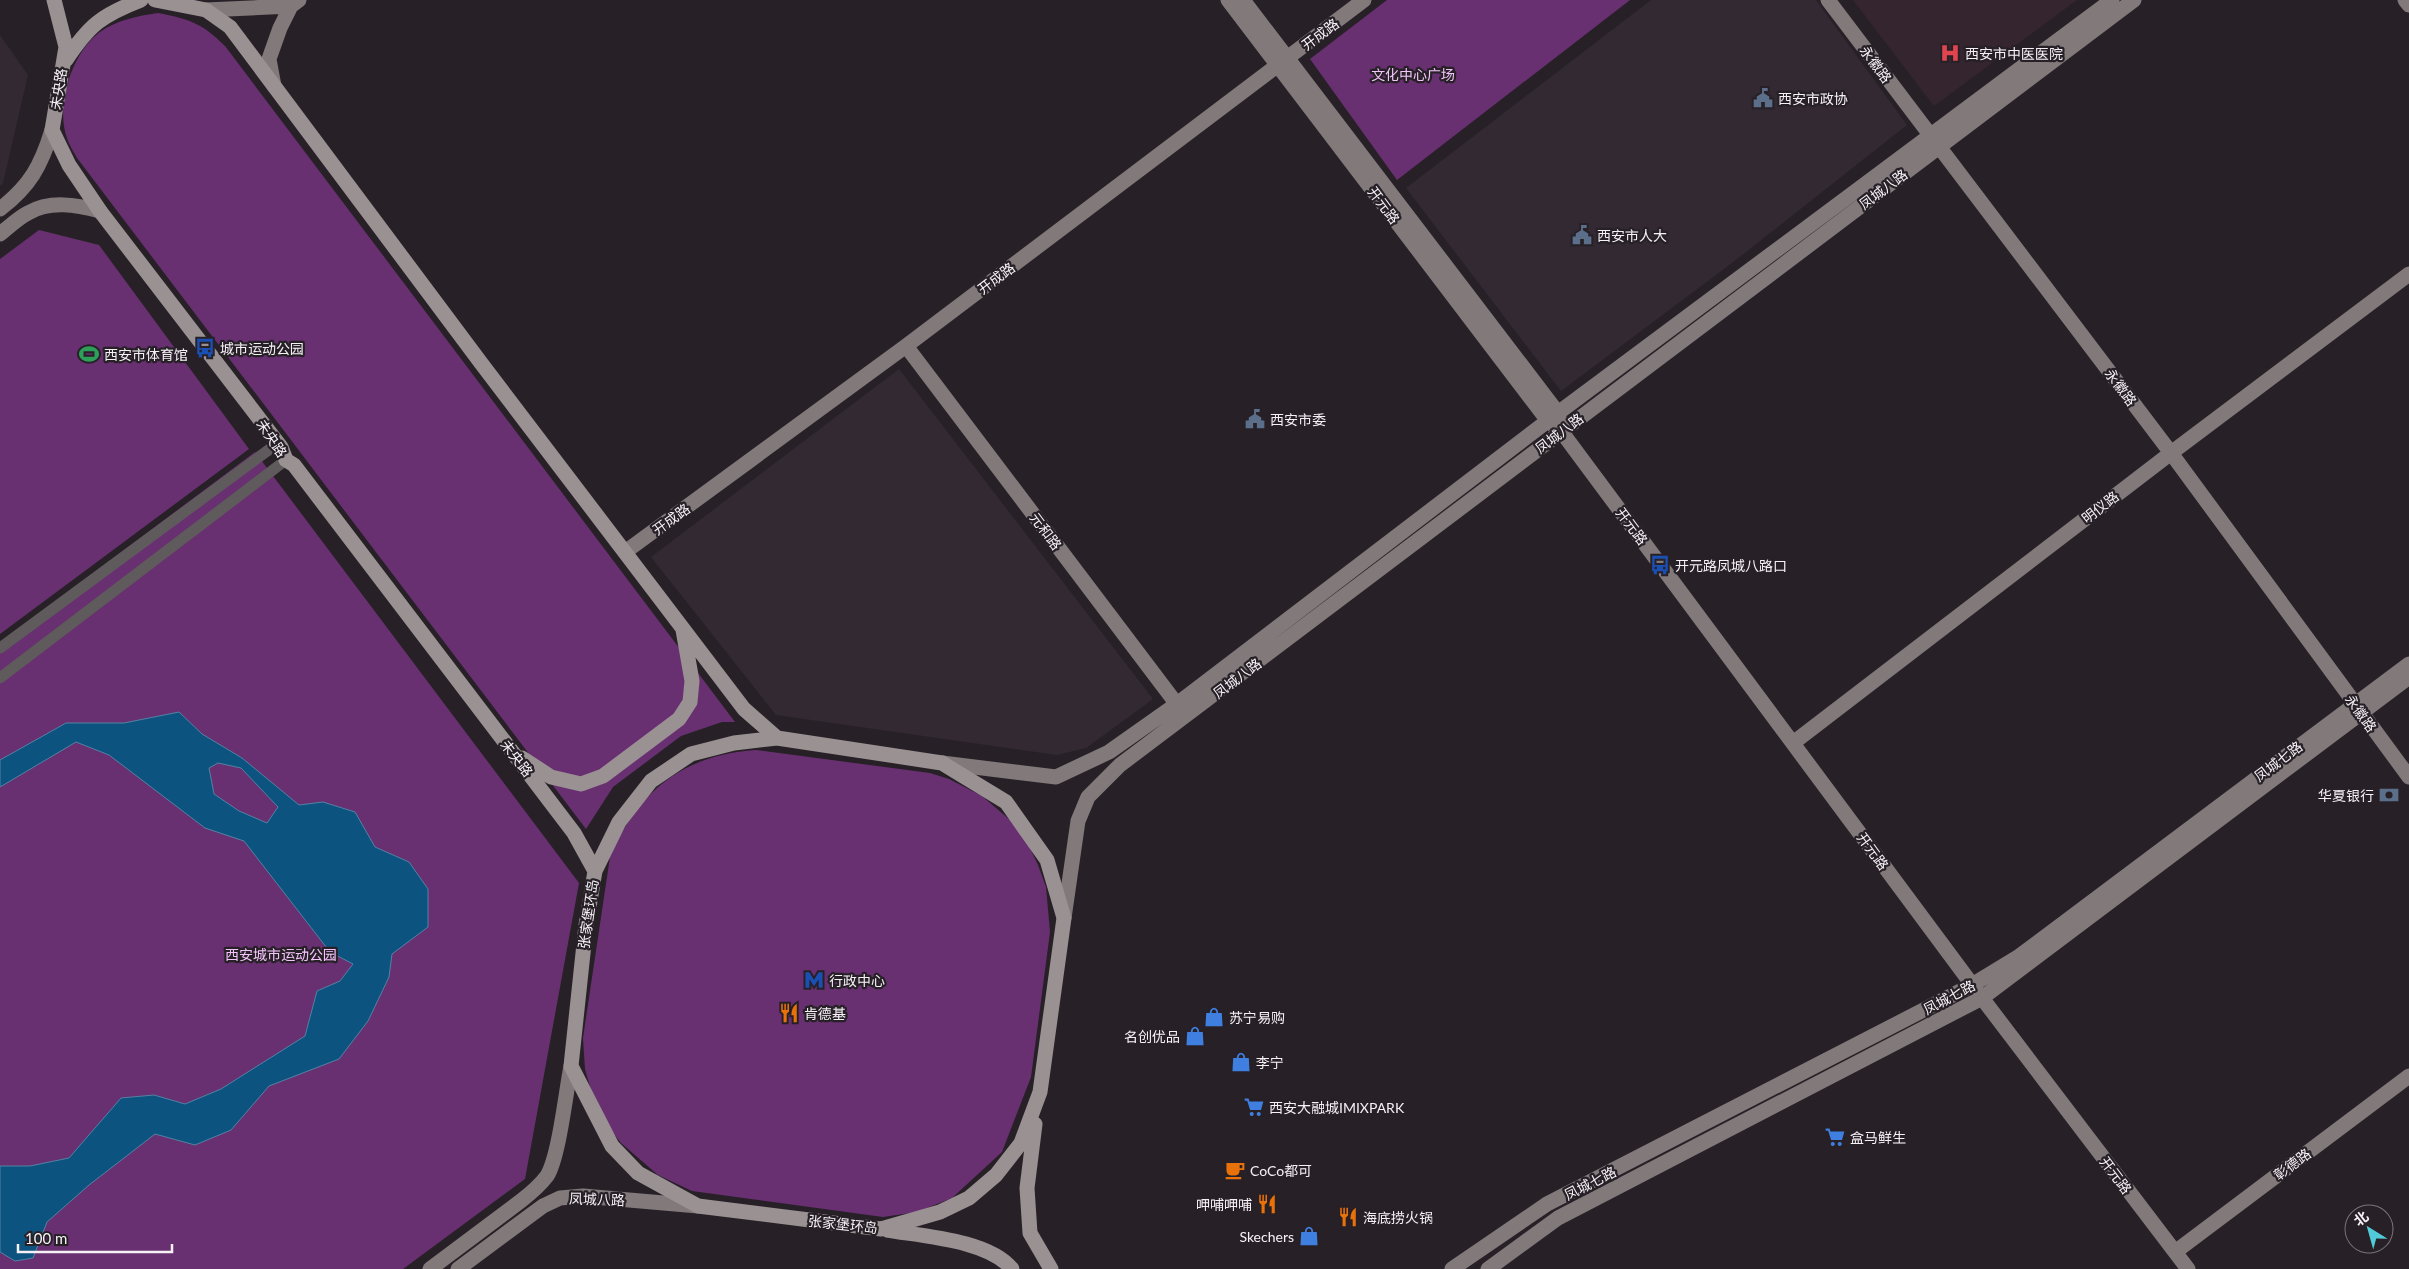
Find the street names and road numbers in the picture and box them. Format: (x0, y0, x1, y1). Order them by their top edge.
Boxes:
street label: 开成路 (1298, 15, 1342, 53)
street label: 永徽路 (1857, 42, 1895, 86)
street label: 未央路 (46, 67, 70, 111)
street label: 凤城八路 (1856, 165, 1910, 213)
street label: 开元路 (1365, 183, 1403, 227)
street label: 开成路 (974, 259, 1018, 297)
street label: 永徽路 (2102, 365, 2140, 409)
street label: 凤城八路 (1532, 409, 1586, 457)
street label: 未央路 (253, 416, 291, 460)
street label: 明仪路 (2078, 487, 2122, 527)
street label: 开成路 (649, 500, 693, 538)
street label: 开元路 (1613, 504, 1651, 548)
street label: 元和路 (1027, 509, 1065, 553)
street label: 凤城八路 (1210, 654, 1264, 702)
street label: 永徽路 (2342, 691, 2380, 735)
street label: 未央路 (497, 736, 537, 780)
street label: 凤城七路 (2251, 737, 2305, 785)
street label: 开元路 (1854, 829, 1892, 873)
street label: 张家堡环岛 (575, 878, 601, 950)
street label: 凤城七路 (1920, 976, 1978, 1018)
street label: 彰德路 (2270, 1145, 2314, 1183)
street label: 开元路 (2097, 1153, 2135, 1197)
street label: 凤城七路 (1561, 1163, 1619, 1203)
street label: 凤城八路 (569, 1190, 625, 1208)
street label: 张家堡环岛 (807, 1212, 879, 1236)

